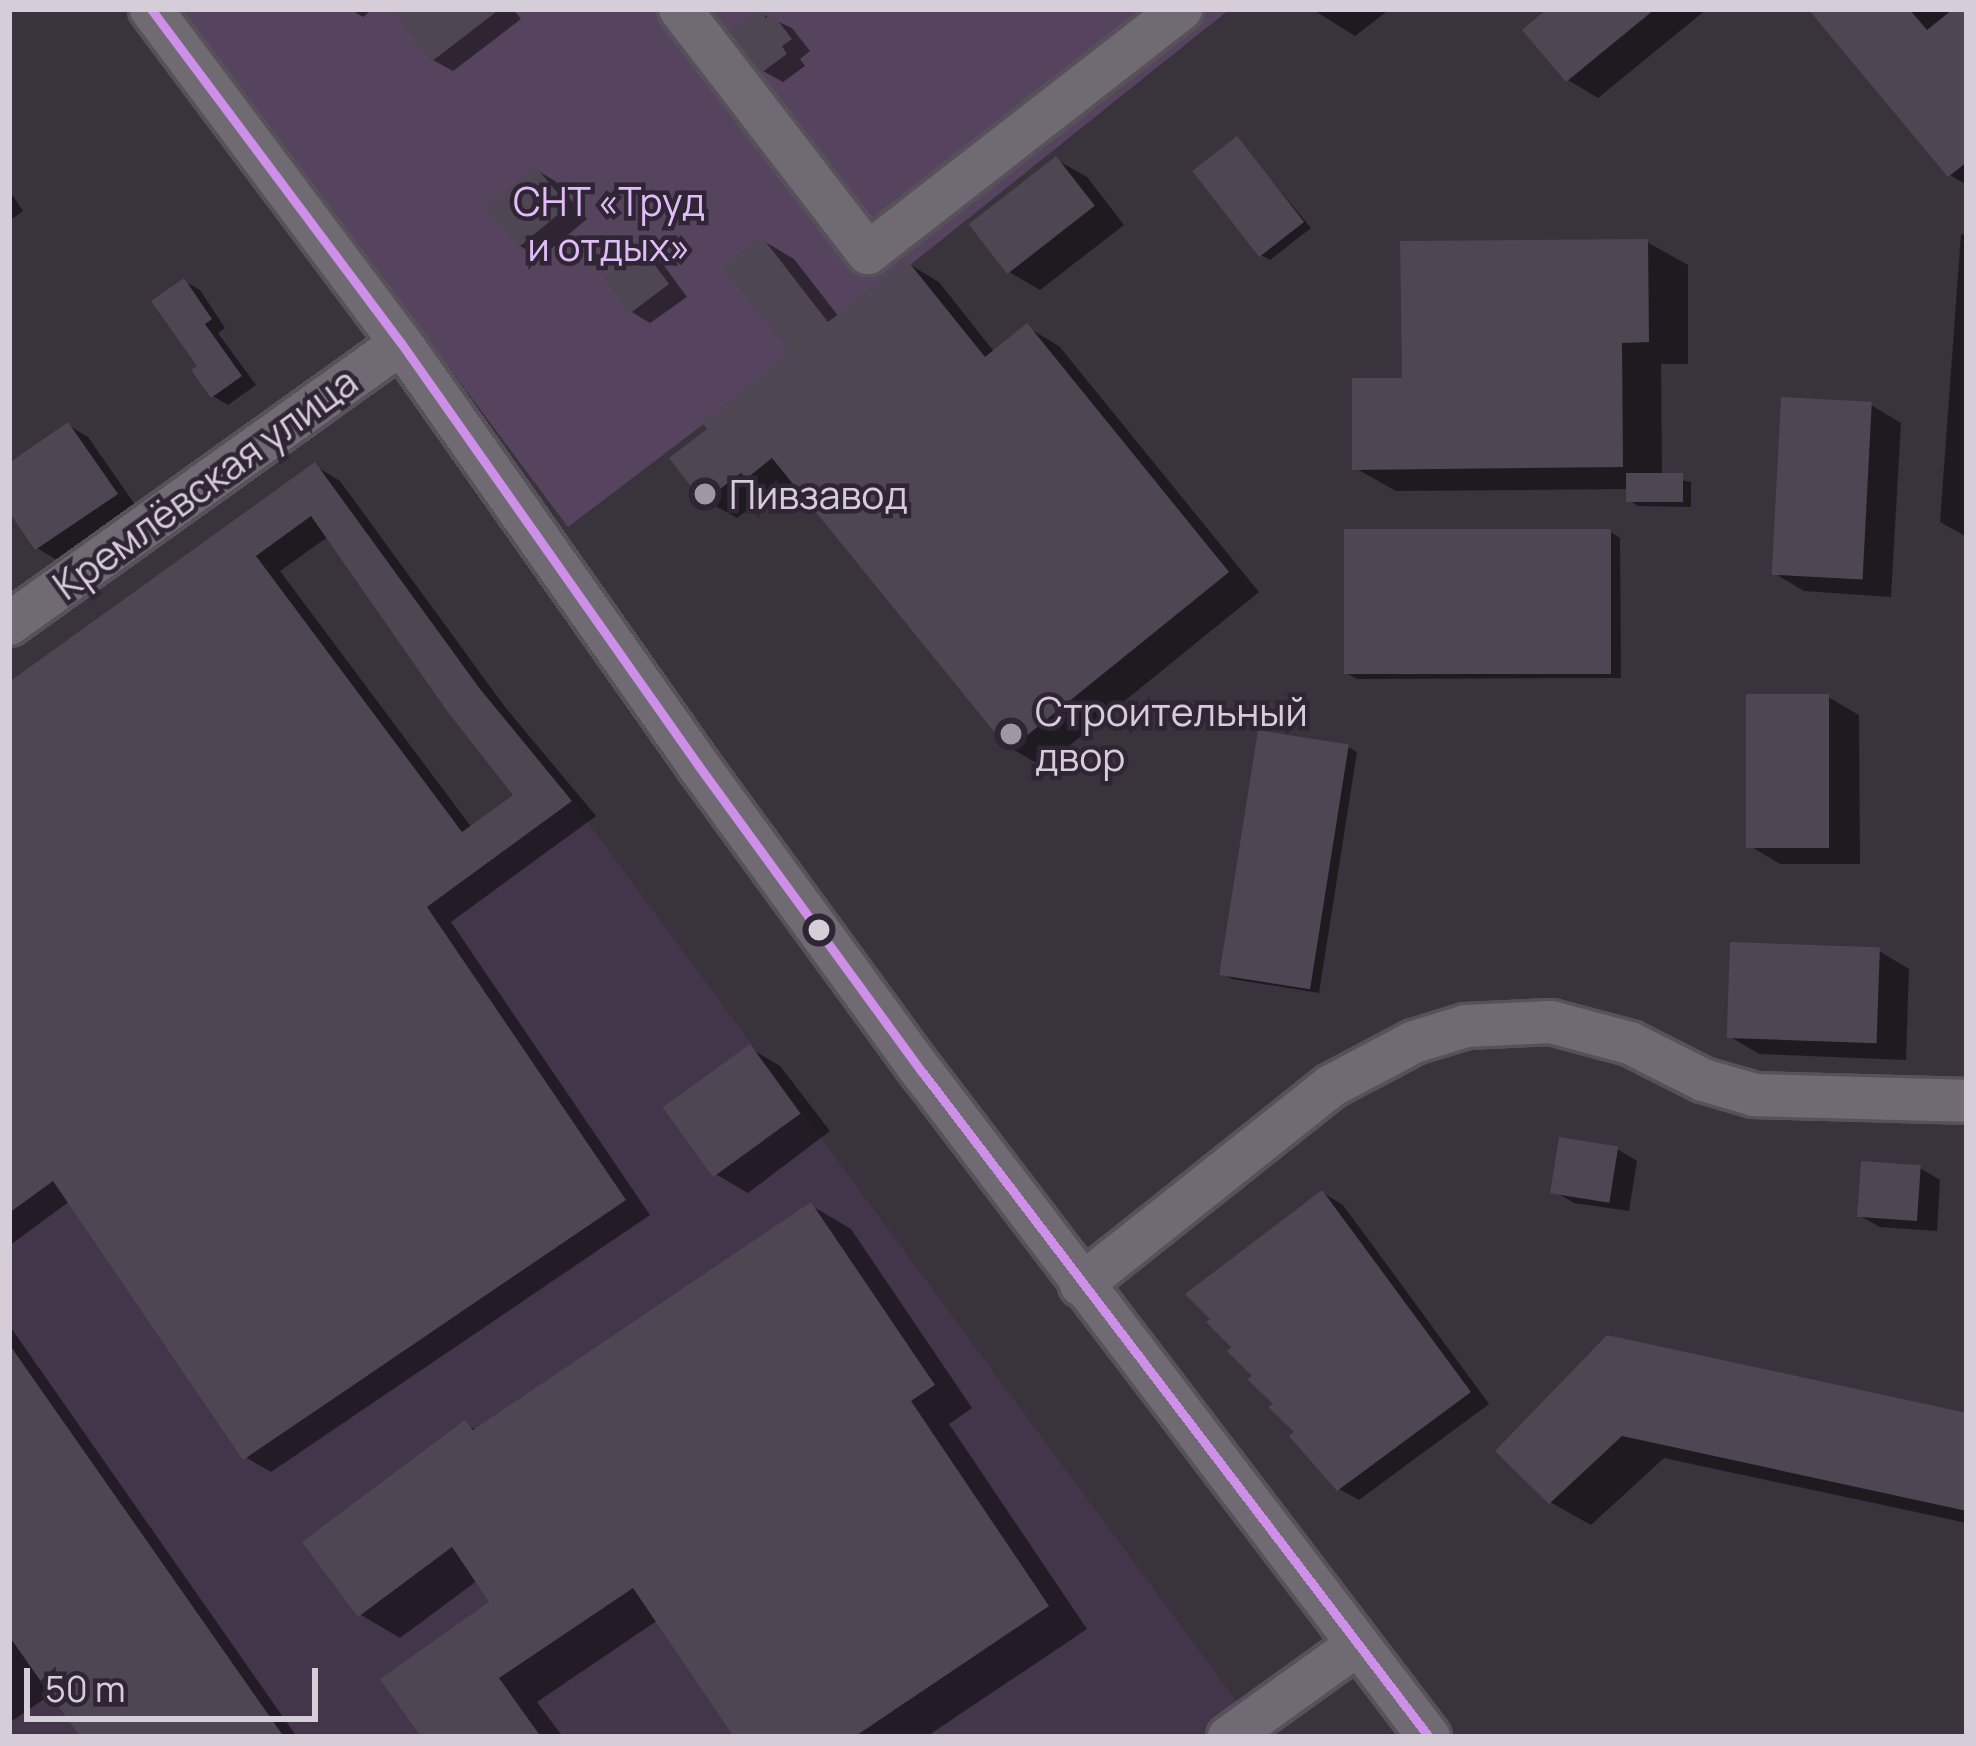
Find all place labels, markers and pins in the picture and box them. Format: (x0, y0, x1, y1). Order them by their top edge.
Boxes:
place label: Пивзавод (729, 471, 908, 517)
marker: Пивзавод (692, 481, 718, 507)
place label: Строительный двор (1035, 689, 1308, 780)
marker: Строительный двор (998, 721, 1024, 747)
unlabelled marker (808, 919, 830, 941)

